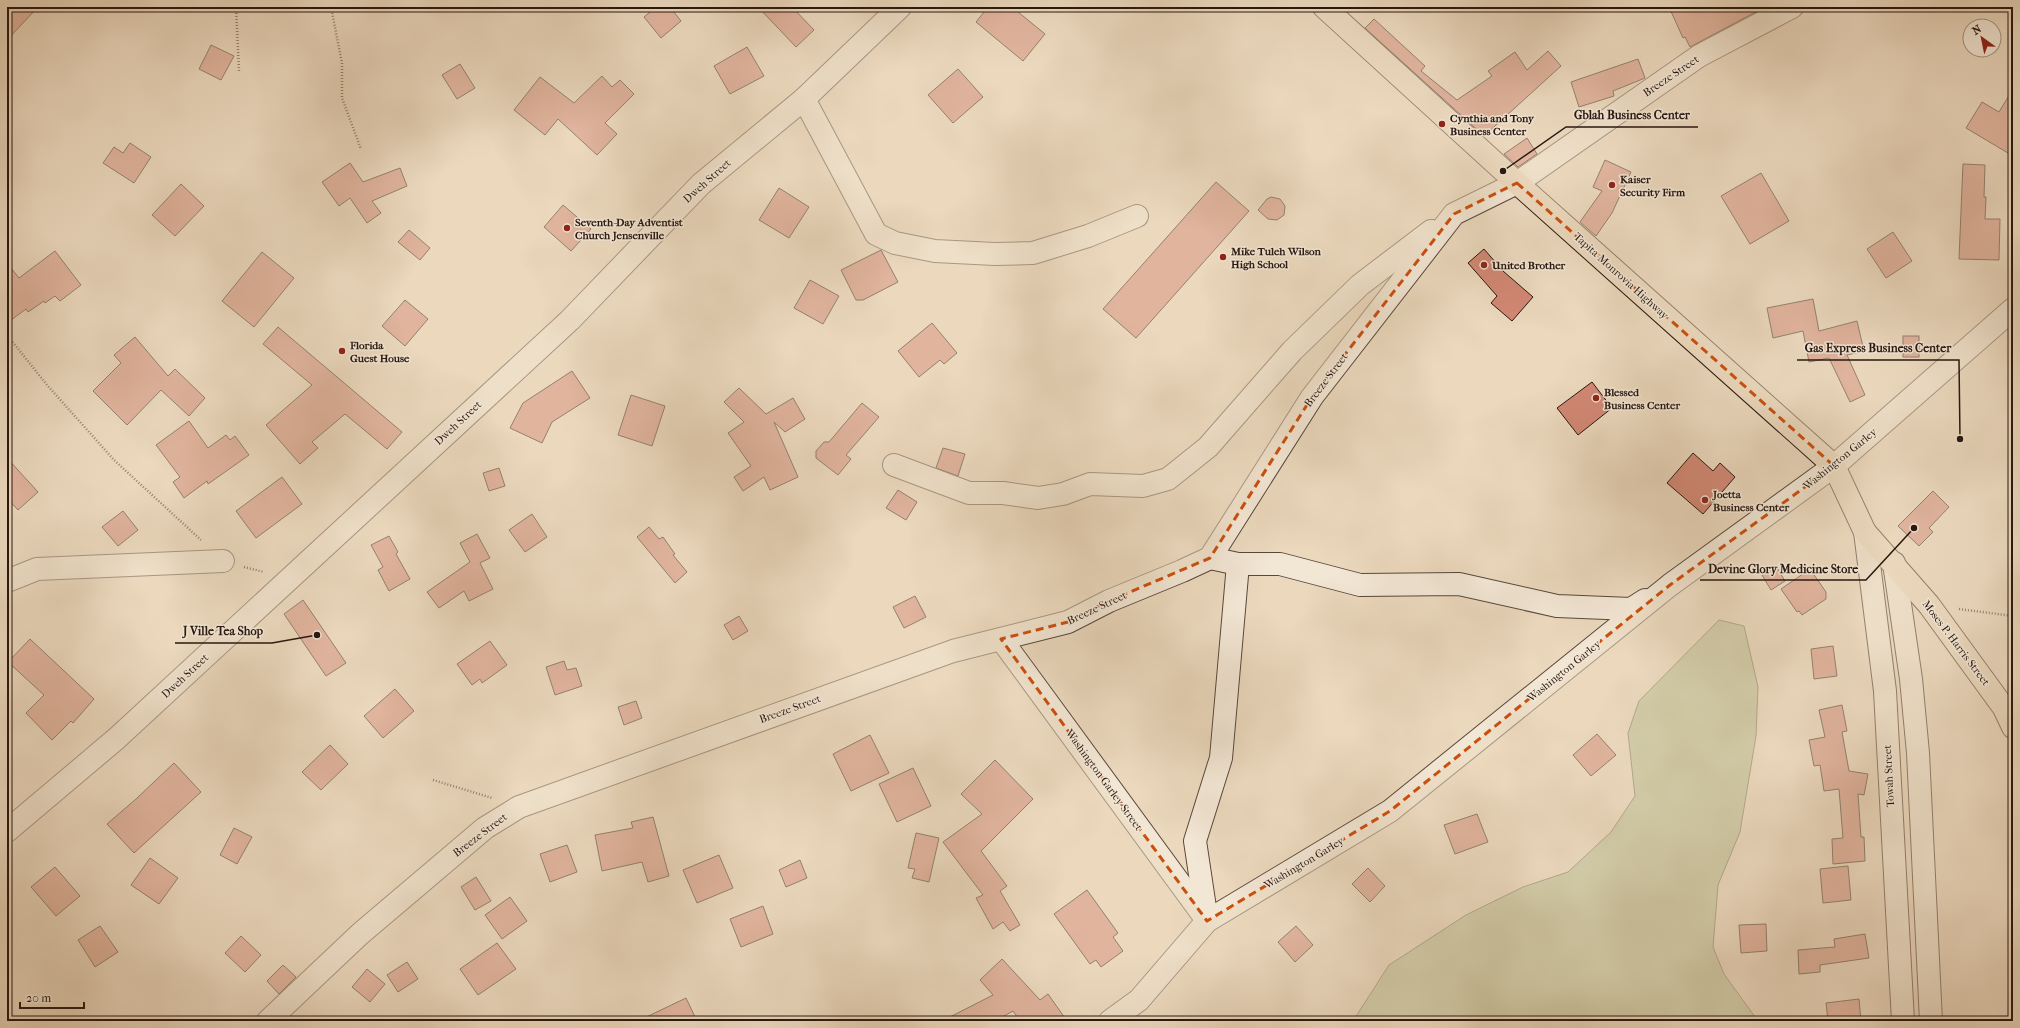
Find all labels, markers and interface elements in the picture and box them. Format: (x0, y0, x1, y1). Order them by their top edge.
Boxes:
north arrow (1962, 18, 2002, 58)
text: N (1970, 22, 1984, 38)
street label: Breeze Street (1641, 53, 1701, 99)
callout: Gblah Business Center (1566, 103, 1698, 127)
text: Gblah Business Center (1574, 108, 1691, 122)
place label: Cynthia and Tony Business Center (1450, 112, 1535, 138)
marker: Cynthia and Tony Business Center (1437, 119, 1447, 129)
street label: Dweh Street (681, 156, 733, 206)
place label: Kaiser Security Firm (1620, 173, 1686, 199)
marker: Kaiser Security Firm (1607, 180, 1617, 190)
place label: Seventh-Day Adventist Church Jensenville (575, 216, 684, 242)
marker: Seventh-Day Adventist Church Jensenville (562, 223, 572, 233)
street label: Tapita-Monrovia Highway (1571, 230, 1672, 323)
place label: Mike Tuleh Wilson High School (1230, 245, 1321, 271)
marker: Mike Tuleh Wilson High School (1218, 252, 1228, 262)
place label: United Brother (1491, 259, 1566, 272)
marker: United Brother (1479, 260, 1489, 270)
callout: Gas Express Business Center (1797, 336, 1959, 360)
place label: Florida Guest House (349, 339, 410, 365)
text: Gas Express Business Center (1805, 341, 1952, 356)
marker: Florida Guest House (337, 346, 347, 356)
street label: Breeze Street (1301, 350, 1351, 410)
place label: Blessed Business Center (1604, 386, 1680, 412)
marker: Blessed Business Center (1591, 393, 1601, 403)
street label: Dweh Street (432, 398, 484, 448)
street label: Washington Garley (1800, 425, 1880, 493)
place label: Joetta Business Center (1712, 488, 1789, 514)
marker: Joetta Business Center (1700, 495, 1710, 505)
callout: Devine Glory Medicine Store (1700, 556, 1866, 580)
text: Devine Glory Medicine Store (1708, 562, 1858, 577)
street label: Breeze Street (1065, 588, 1129, 627)
street label: Moses P. Harris Street (1920, 598, 1992, 688)
callout: J Ville Tea Shop (175, 619, 272, 643)
text: J Ville Tea Shop (181, 624, 264, 639)
street label: Washington Garley (1524, 637, 1604, 705)
street label: Dweh Street (159, 651, 211, 701)
street label: Breeze Street (758, 692, 823, 726)
street label: Washington Garley Street (1062, 726, 1145, 833)
street label: Towah Street (1881, 744, 1897, 808)
street label: Breeze Street (450, 810, 510, 860)
street label: Washington Garley (1261, 833, 1347, 892)
scale bar (20, 984, 84, 1010)
text: 20 m (26, 991, 51, 1005)

